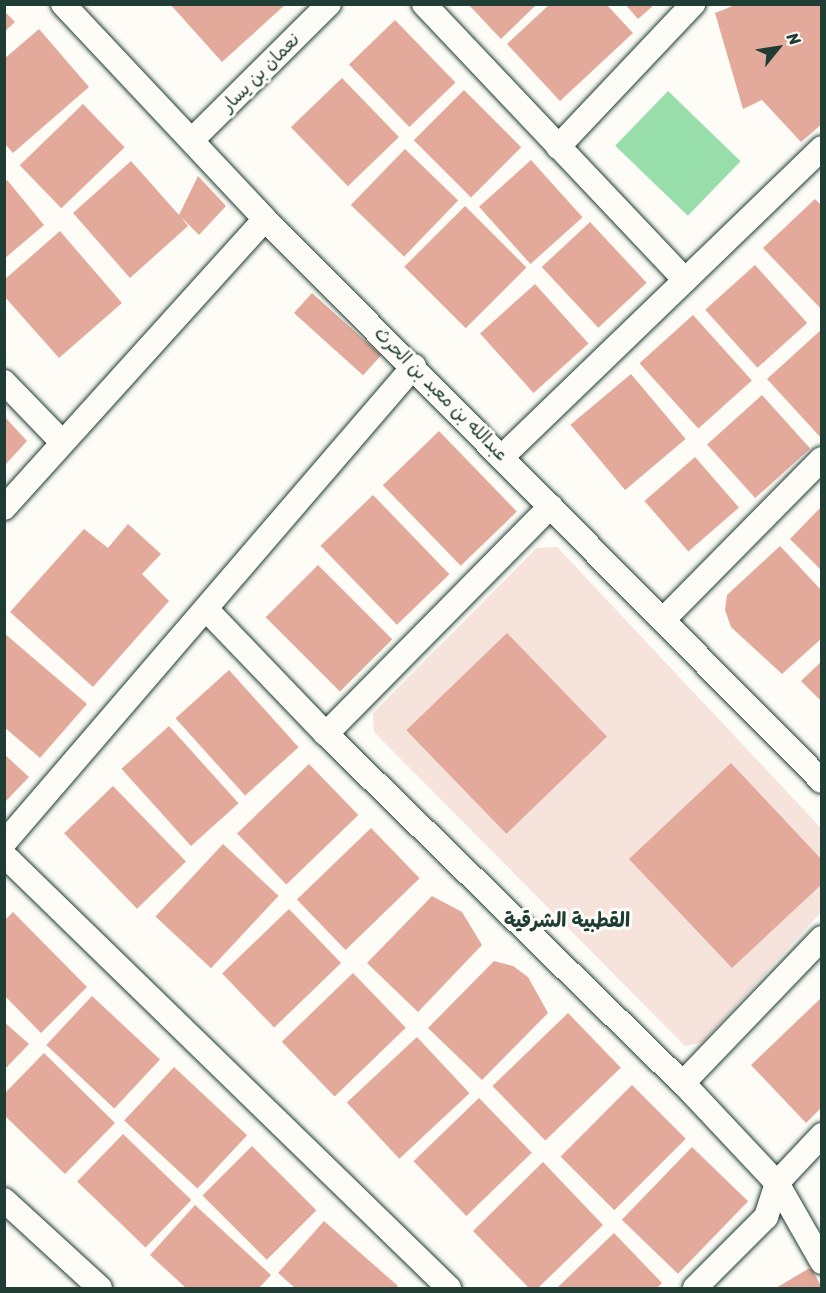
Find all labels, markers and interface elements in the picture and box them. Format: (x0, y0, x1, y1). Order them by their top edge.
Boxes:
north arrow (748, 18, 808, 78)
text: N (779, 27, 809, 51)
street label: نعمان بن يسار (217, 28, 305, 116)
street label: عبدالله بن معبد بن الحرث (370, 323, 512, 465)
district label: القطبية الشرقية (504, 908, 630, 932)

